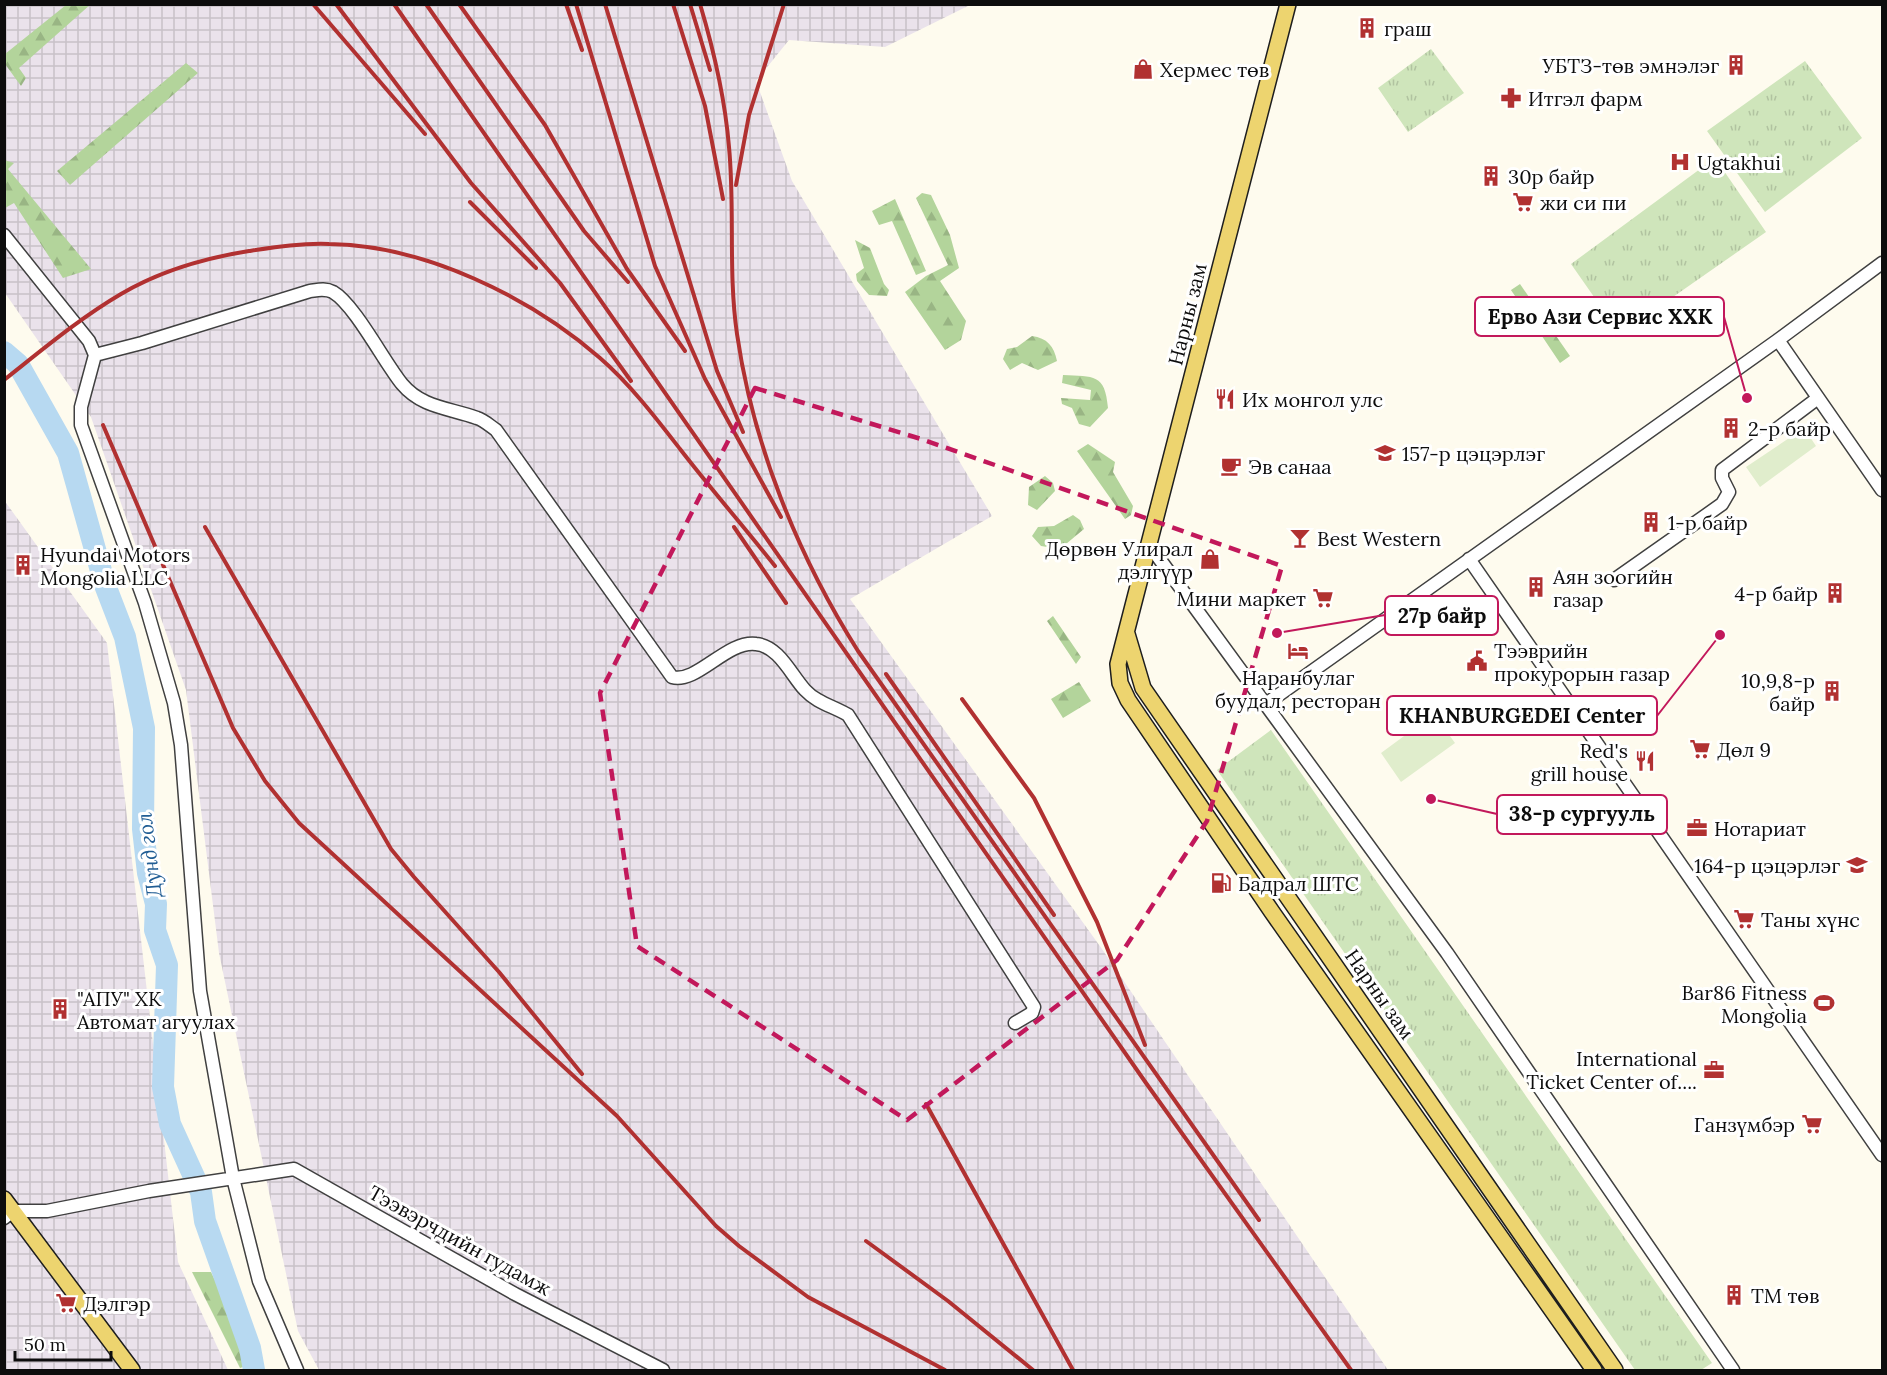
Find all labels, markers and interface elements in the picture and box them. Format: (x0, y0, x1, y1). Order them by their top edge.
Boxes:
building icon: граш (1355, 16, 1379, 40)
place label: граш (1384, 16, 1432, 41)
place label: УБТЗ-төв эмнэлэг (1542, 53, 1719, 78)
building icon: УБТЗ-төв эмнэлэг (1724, 53, 1748, 77)
shop icon: Хермес төв (1131, 57, 1155, 81)
place label: Хермес төв (1160, 57, 1269, 82)
pharmacy icon: Итгэл фарм (1499, 86, 1523, 110)
place label: Итгэл фарм (1528, 86, 1643, 111)
hospital icon: Ugtakhui (1668, 150, 1692, 174)
place label: Ugtakhui (1697, 150, 1781, 175)
building icon: 30р байр (1479, 164, 1503, 188)
place label: 30р байр (1508, 164, 1594, 189)
supermarket icon: жи си пи (1511, 190, 1535, 214)
place label: жи си пи (1540, 190, 1627, 215)
street label: Нарны зам (1162, 260, 1212, 368)
callout: Ерво Ази Сервис ХХК (1475, 297, 1724, 336)
text: Ерво Ази Сервис ХХК (1488, 303, 1712, 330)
restaurant icon: Их монгол улс (1213, 387, 1237, 411)
place label: Их монгол улс (1242, 387, 1383, 412)
building icon: 2-р байр (1719, 416, 1743, 440)
place label: 2-р байр (1748, 416, 1831, 441)
school or university icon: 157-р цэцэрлэг (1373, 441, 1397, 465)
place label: 157-р цэцэрлэг (1402, 441, 1545, 466)
cafe icon: Эв санаа (1219, 454, 1243, 478)
place label: Эв санаа (1248, 454, 1332, 479)
building icon: 1-р байр (1639, 510, 1663, 534)
place label: 1-р байр (1668, 510, 1748, 535)
bar icon: Best Western (1288, 526, 1312, 550)
place label: Best Western (1317, 526, 1441, 551)
place label: Дөрвөн Улирал дэлгүүр (1045, 536, 1193, 584)
place label: Hyundai Motors Mongolia LLC (40, 542, 190, 590)
shop icon: Дөрвөн Улирал дэлгүүр (1198, 547, 1222, 571)
building icon: Hyundai Motors Mongolia LLC (11, 553, 35, 577)
place label: Аян зоогийн газар (1552, 564, 1673, 612)
building icon: Аян зоогийн газар (1524, 575, 1548, 599)
place label: 4-р байр (1735, 581, 1818, 606)
building icon: 4-р байр (1823, 581, 1847, 605)
place label: Мини маркет (1177, 586, 1306, 611)
supermarket icon: Мини маркет (1311, 586, 1335, 610)
callout: 27р байр (1385, 596, 1498, 635)
text: 27р байр (1398, 602, 1486, 629)
place label: Тээврийн прокурорын газар (1494, 638, 1670, 686)
hotel icon: Наранбулаг буудал, ресторан (1286, 639, 1310, 663)
public building icon: Тээврийн прокурорын газар (1465, 649, 1489, 673)
place label: Наранбулаг буудал, ресторан (1215, 665, 1381, 713)
place label: 10,9,8-р байр (1741, 668, 1815, 716)
building icon: 10,9,8-р байр (1820, 679, 1844, 703)
callout: KHANBURGEDEI Center (1387, 696, 1657, 735)
text: KHANBURGEDEI Center (1399, 702, 1645, 729)
supermarket icon: Дөл 9 (1688, 737, 1712, 761)
place label: Дөл 9 (1717, 737, 1771, 762)
place label: Red's grill house (1531, 738, 1628, 786)
restaurant icon: Red's grill house (1633, 749, 1657, 773)
callout: 38-р сургууль (1497, 795, 1667, 834)
text: 38-р сургууль (1509, 800, 1655, 827)
water label: Дунд гол (130, 811, 168, 900)
office icon: Нотариат (1685, 816, 1709, 840)
place label: Нотариат (1714, 816, 1806, 841)
place label: 164-р цэцэрлэг (1694, 853, 1840, 878)
school or university icon: 164-р цэцэрлэг (1845, 853, 1869, 877)
fuel station icon: Бадрал ШТС (1209, 871, 1233, 895)
place label: Бадрал ШТС (1238, 871, 1359, 896)
supermarket icon: Таны хүнс (1732, 907, 1756, 931)
place label: Таны хүнс (1761, 907, 1860, 932)
street label: Нарны зам (1340, 944, 1420, 1044)
place label: Bar86 Fitness Mongolia (1681, 980, 1807, 1028)
place label: "АПУ" ХК Автомат агуулах (76, 986, 235, 1034)
sports icon: Bar86 Fitness Mongolia (1812, 991, 1836, 1015)
building icon: "АПУ" ХК Автомат агуулах (48, 997, 72, 1021)
place label: International Ticket Center of.... (1526, 1046, 1697, 1094)
office icon: International Ticket Center of.... (1702, 1058, 1726, 1082)
place label: Ганзүмбэр (1694, 1112, 1795, 1137)
supermarket icon: Ганзүмбэр (1800, 1112, 1824, 1136)
street label: Тээвэрчдийн гудамж (364, 1179, 556, 1301)
building icon: TM төв (1722, 1283, 1746, 1307)
place label: TM төв (1751, 1283, 1819, 1308)
supermarket icon: Дэлгэр (54, 1291, 78, 1315)
place label: Дэлгэр (83, 1291, 151, 1316)
scale bar (15, 1324, 111, 1362)
text: 50 m (24, 1333, 66, 1356)

